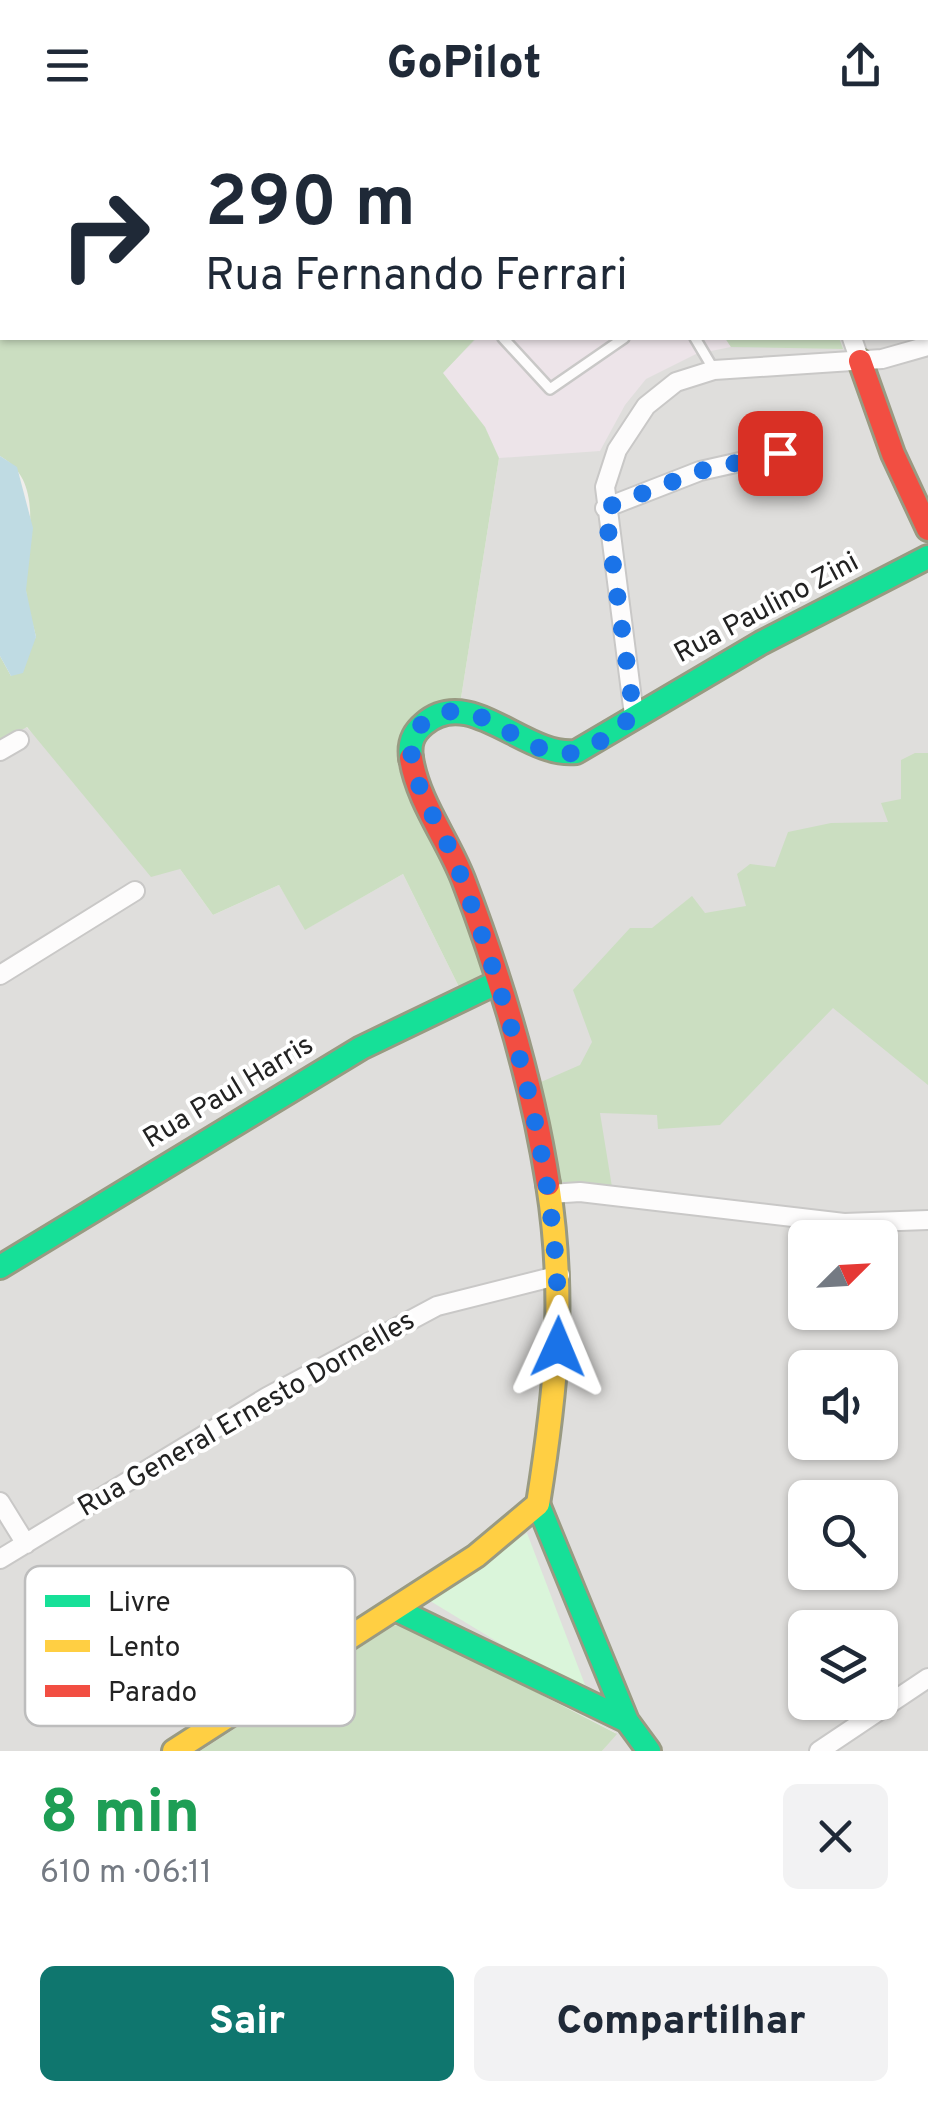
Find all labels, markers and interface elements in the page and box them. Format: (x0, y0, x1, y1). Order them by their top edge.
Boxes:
text: GoPilot (387, 37, 541, 94)
icon: menu (40, 38, 95, 93)
icon: share (833, 38, 888, 93)
text: 290 m (205, 162, 416, 251)
icon: right (40, 170, 170, 300)
text: Rua Fernando Ferrari (205, 249, 628, 306)
pin (738, 411, 823, 496)
icon: arrive (753, 426, 808, 481)
street label: Rua Paulino Zini (668, 545, 866, 673)
street label: Rua Paul Harris (137, 1028, 321, 1158)
north arrow (788, 1220, 898, 1330)
map controls (788, 1220, 898, 1720)
position arrow (506, 1295, 610, 1399)
street label: Rua General Ernesto Dornelles (72, 1304, 422, 1526)
button: sound (788, 1350, 898, 1460)
button: search (788, 1480, 898, 1590)
legend (25, 1566, 355, 1726)
text: Livre (108, 1586, 171, 1622)
button: layers (788, 1610, 898, 1720)
text: Lento (108, 1631, 180, 1667)
text: Parado (108, 1676, 197, 1712)
text: 8 min (40, 1778, 200, 1854)
button: close (783, 1784, 888, 1889)
text: 610 m · 06:11 (40, 1854, 212, 1894)
button: Sair (40, 1966, 454, 2081)
button: Compartilhar (474, 1966, 888, 2081)

